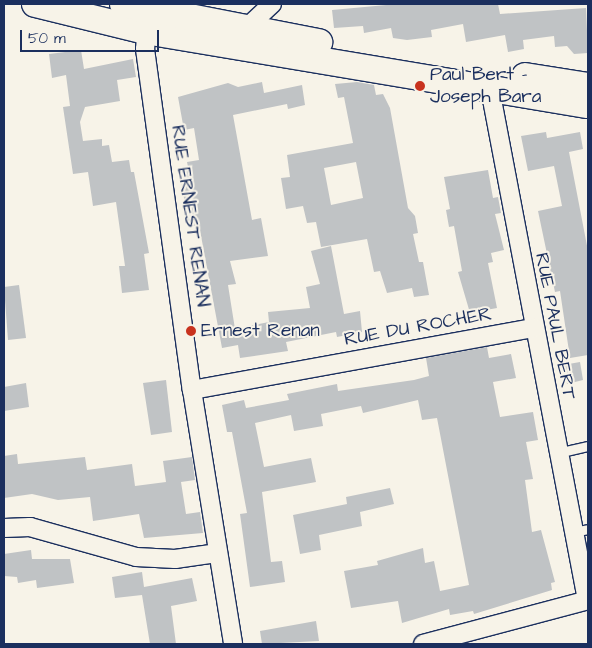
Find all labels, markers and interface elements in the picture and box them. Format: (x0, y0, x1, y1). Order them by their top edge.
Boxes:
scale bar (22, 20, 161, 52)
text: 50 m (28, 28, 66, 49)
place label: Paul Bert - Joseph Bara (430, 64, 541, 108)
marker: Paul Bert - Joseph Bara (414, 80, 426, 92)
street label: RUE ERNEST RENAN (166, 124, 214, 308)
street label: RUE PAUL BERT (530, 251, 580, 401)
street label: RUE DU ROCHER (342, 303, 494, 351)
place label: Ernest Renan (201, 320, 320, 342)
marker: Ernest Renan (185, 325, 197, 337)

